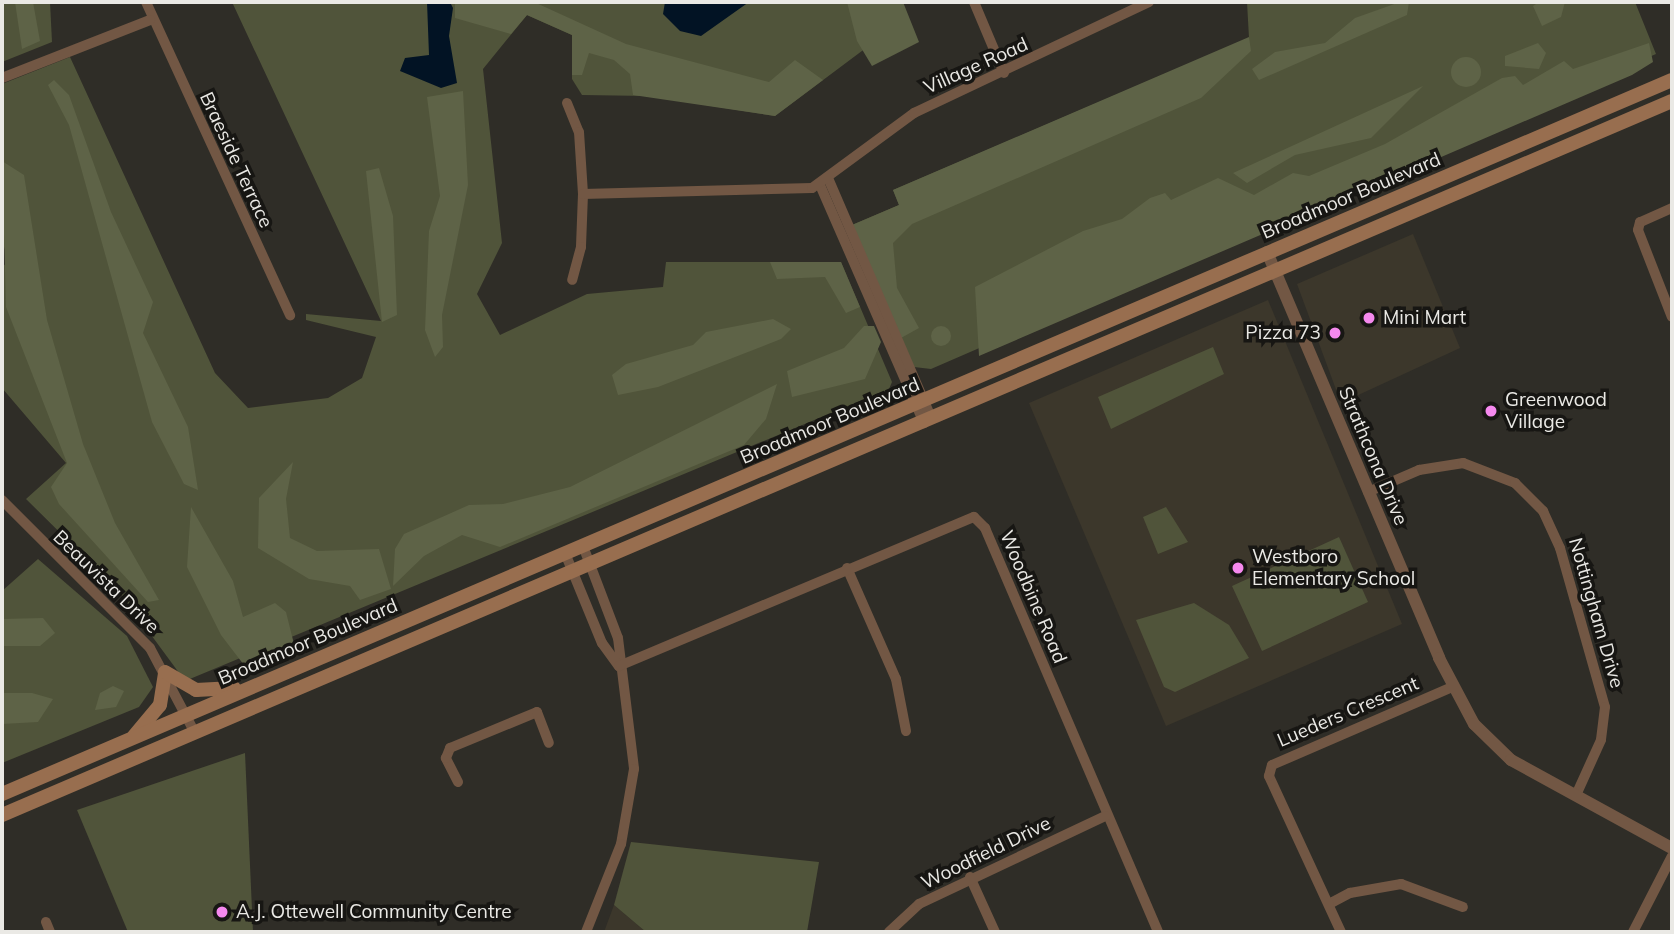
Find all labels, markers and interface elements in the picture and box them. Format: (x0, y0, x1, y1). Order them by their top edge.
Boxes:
street label: Village Road (920, 33, 1032, 99)
street label: Braeside Terrace (195, 89, 277, 231)
street label: Broadmoor Boulevard (1258, 148, 1444, 244)
place label: Mini Mart (1383, 307, 1466, 329)
marker: Mini Mart (1361, 310, 1377, 326)
place label: Pizza 73 (1245, 322, 1321, 344)
marker: Pizza 73 (1327, 325, 1343, 341)
street label: Broadmoor Boulevard (737, 373, 923, 469)
street label: Strathcona Drive (1334, 383, 1412, 529)
place label: Greenwood Village (1505, 389, 1607, 433)
marker: Greenwood Village (1483, 403, 1499, 419)
street label: Beauvista Drive (48, 526, 164, 638)
street label: Woodbine Road (995, 527, 1071, 667)
street label: Nottingham Drive (1564, 535, 1628, 691)
place label: Westboro Elementary School (1252, 546, 1415, 590)
marker: Westboro Elementary School (1230, 560, 1246, 576)
street label: Broadmoor Boulevard (215, 594, 401, 690)
street label: Lueders Crescent (1274, 672, 1422, 752)
street label: Woodfield Drive (918, 812, 1054, 894)
place label: A.J. Ottewell Community Centre (236, 901, 512, 923)
marker: A.J. Ottewell Community Centre (214, 904, 230, 920)

